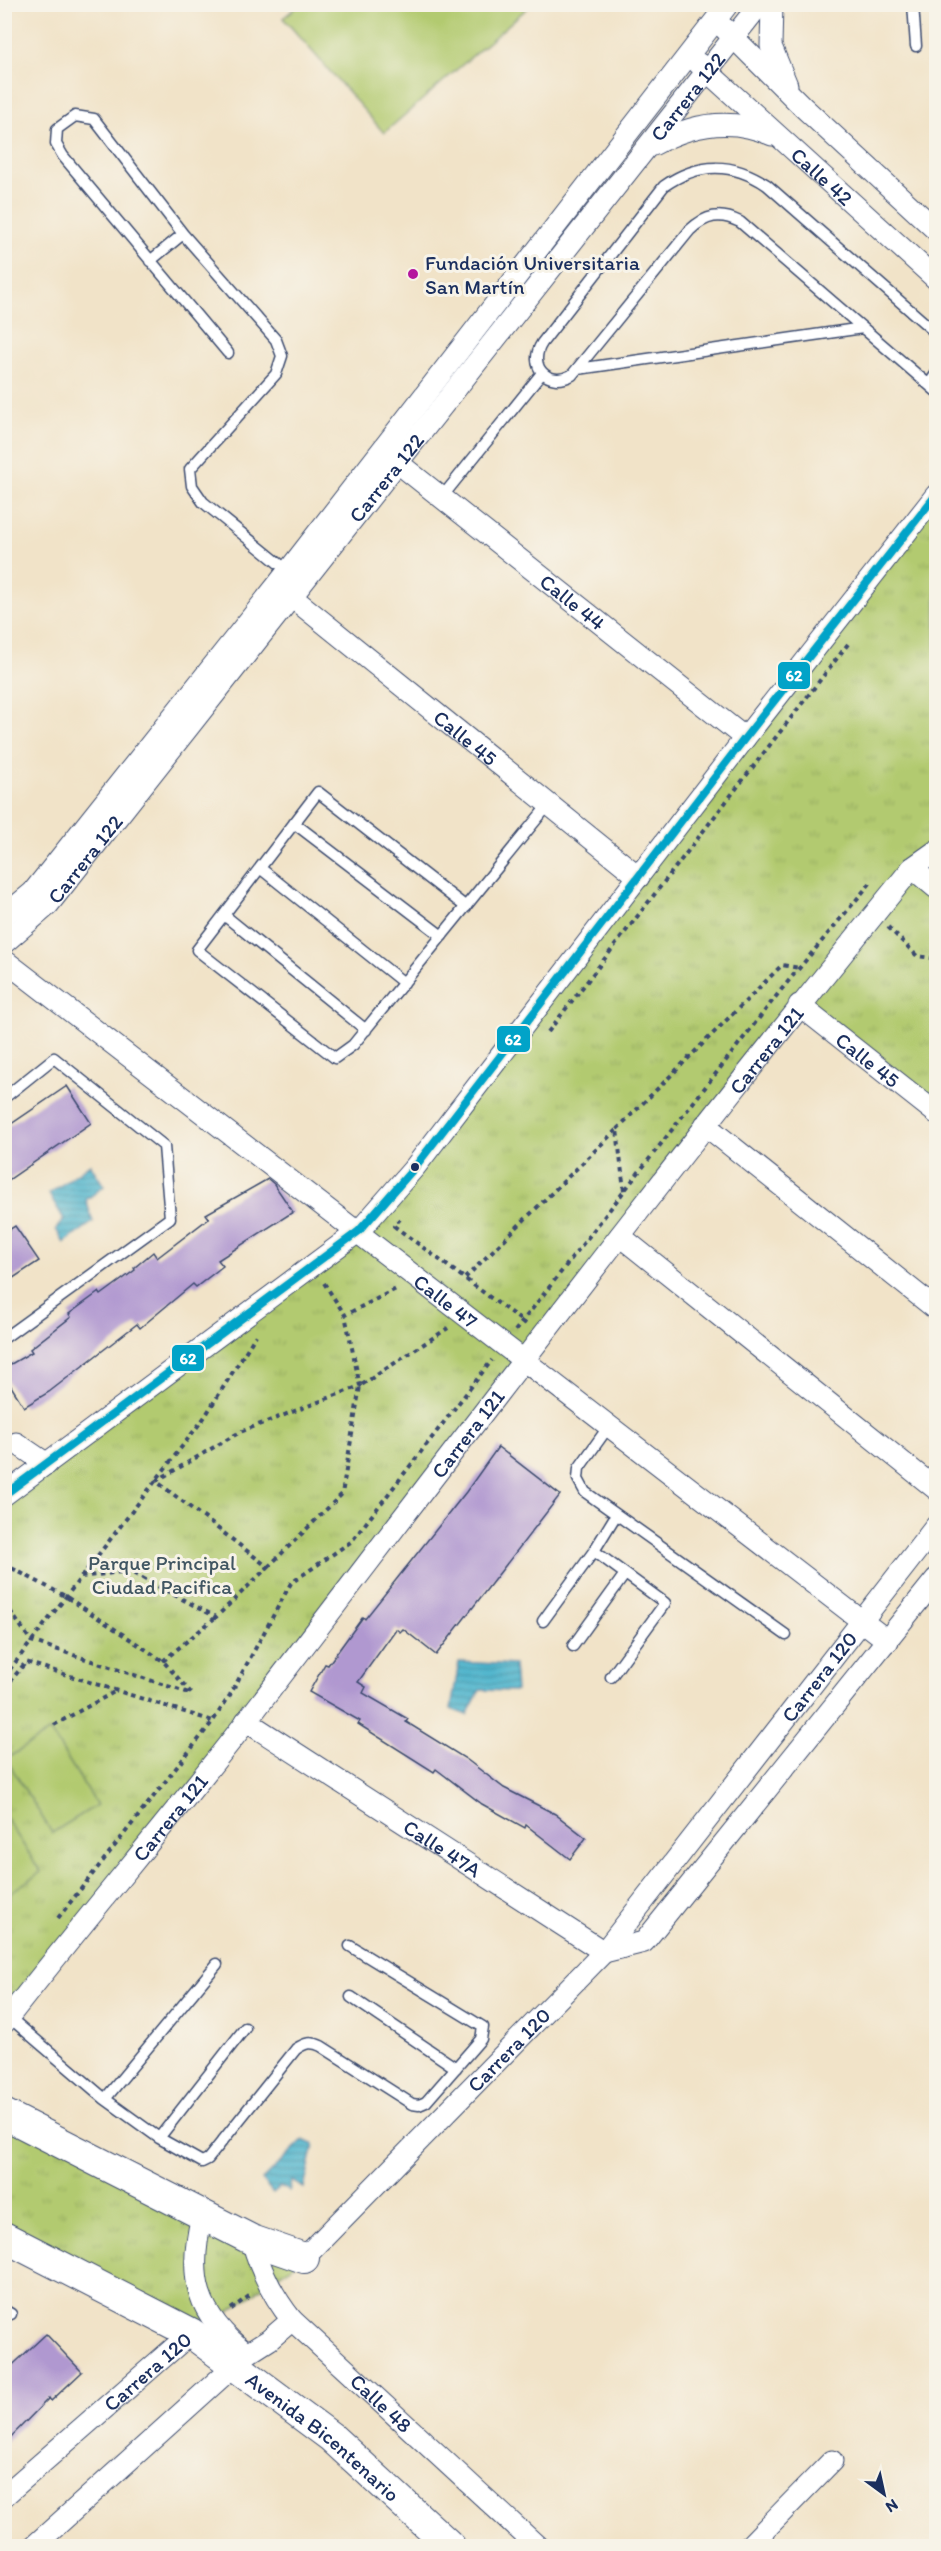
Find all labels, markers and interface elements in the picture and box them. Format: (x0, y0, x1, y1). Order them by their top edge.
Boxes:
street label: Carrera 122 (644, 47, 730, 146)
street label: Calle 42 (786, 142, 858, 210)
place label: Fundación Universitaria San Martín (425, 250, 640, 299)
marker: Fundación Universitaria San Martín (406, 267, 420, 281)
street label: Carrera 122 (343, 428, 429, 527)
street label: Calle 44 (535, 568, 611, 635)
line badge: 62 (777, 661, 811, 690)
text: 62 (786, 666, 803, 685)
street label: Calle 45 (429, 704, 503, 771)
street label: Carrera 122 (42, 809, 127, 908)
street label: Carrera 121 (723, 1001, 809, 1099)
line badge: 62 (496, 1025, 531, 1053)
street label: Calle 45 (831, 1027, 905, 1092)
text: 62 (505, 1030, 522, 1049)
unlabelled marker (409, 1161, 421, 1173)
street label: Calle 47 (409, 1268, 483, 1333)
line badge: 62 (171, 1344, 205, 1372)
text: 62 (180, 1349, 197, 1368)
street label: Carrera 121 (425, 1384, 509, 1483)
park label: Parque Principal Ciudad Pacifica (88, 1550, 236, 1599)
street label: Carrera 120 (776, 1626, 862, 1727)
street label: Carrera 121 (127, 1769, 213, 1866)
street label: Calle 47A (399, 1814, 487, 1882)
street label: Carrera 120 (462, 2002, 555, 2097)
street label: Carrera 120 (98, 2326, 196, 2416)
street label: Avenida Bicentenario (241, 2366, 405, 2506)
street label: Calle 48 (345, 2368, 418, 2437)
north arrow (854, 2464, 914, 2524)
text: N (882, 2495, 902, 2517)

